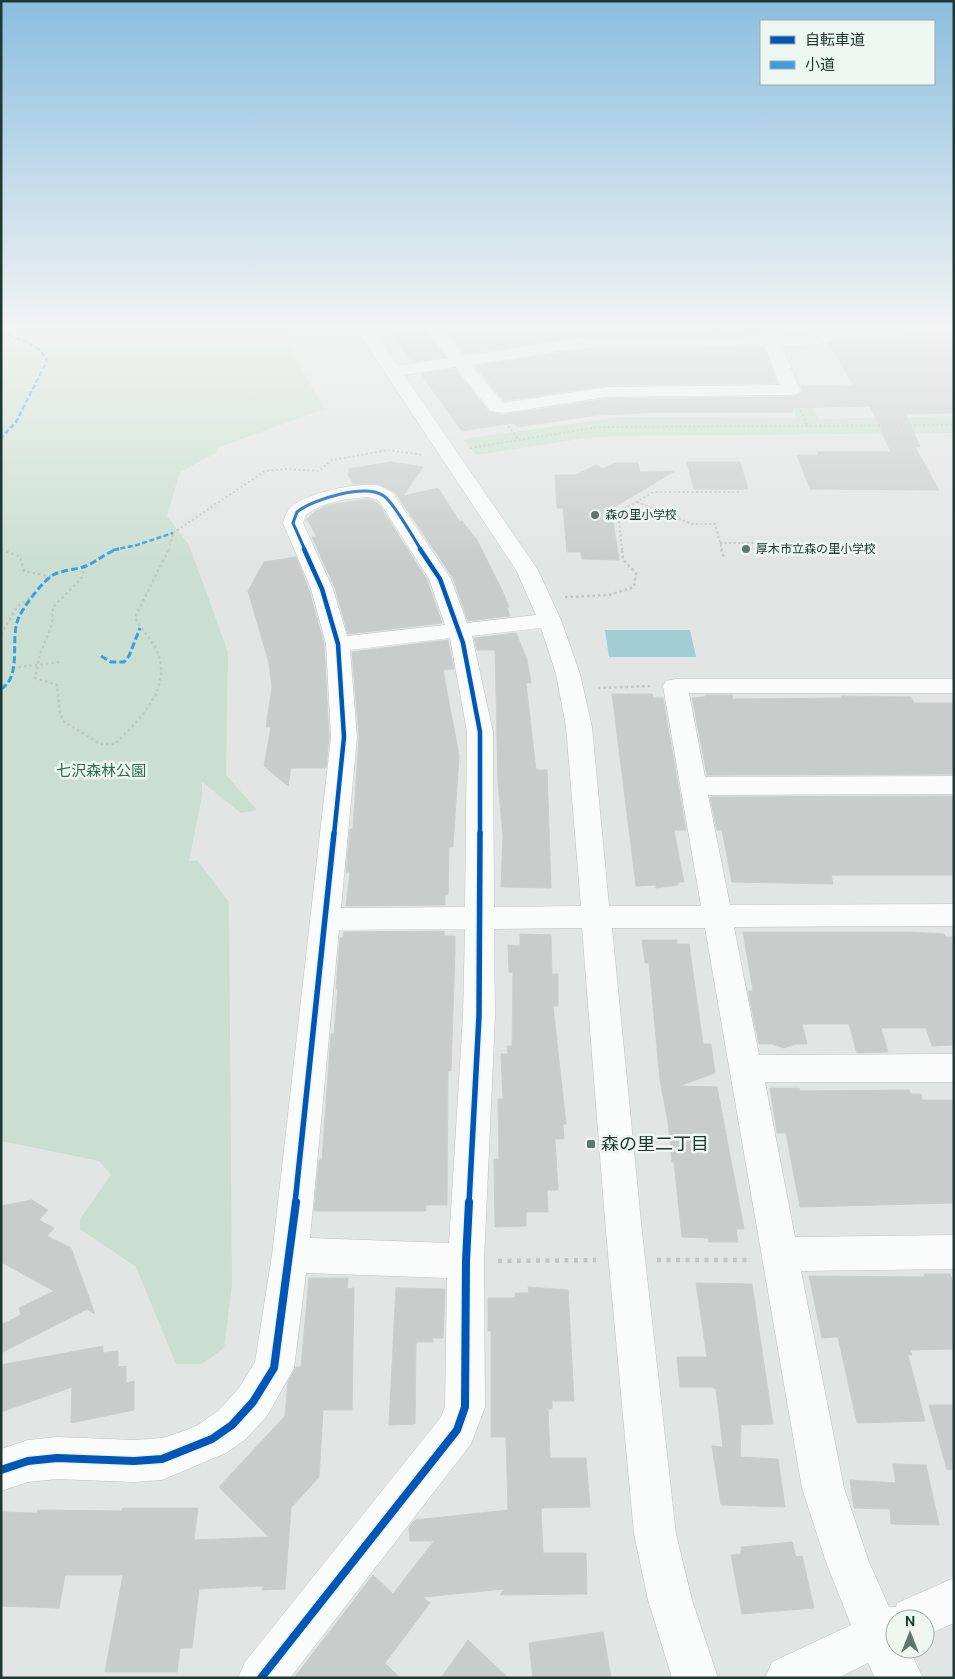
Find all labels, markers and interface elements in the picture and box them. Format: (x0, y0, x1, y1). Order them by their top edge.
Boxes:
legend (760, 20, 935, 85)
text: 自転車道 (805, 30, 865, 50)
text: 小道 (805, 55, 835, 75)
place label: 森の里小学校 (605, 507, 677, 523)
marker: 森の里小学校 (589, 509, 601, 521)
place label: 厚木市立森の里小学校 (756, 541, 876, 557)
marker: 厚木市立森の里小学校 (740, 543, 752, 555)
park label: 七沢森林公園 (56, 761, 146, 781)
place label: 森の里二丁目 (601, 1132, 709, 1156)
marker: 森の里二丁目 (585, 1138, 597, 1150)
north arrow (885, 1609, 935, 1659)
text: N (905, 1612, 915, 1630)

